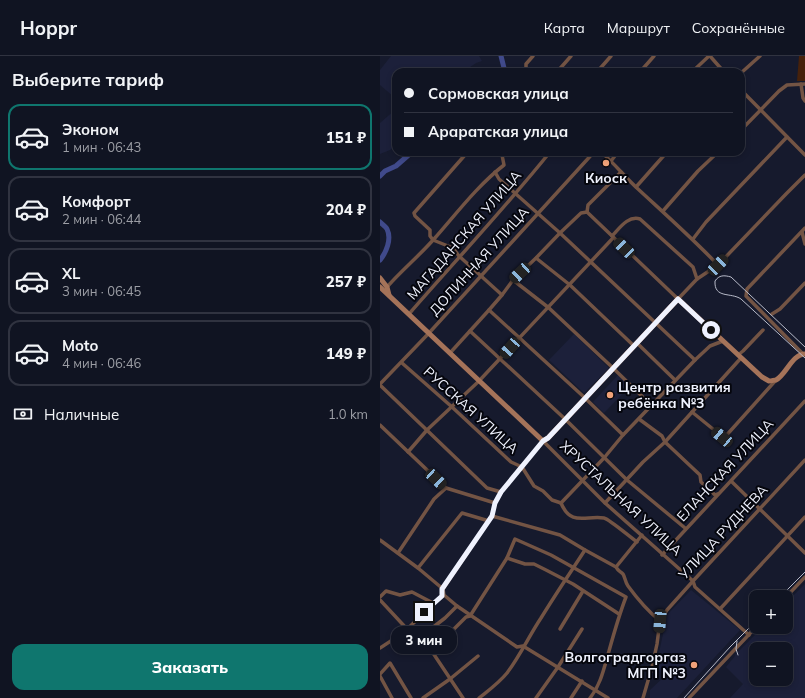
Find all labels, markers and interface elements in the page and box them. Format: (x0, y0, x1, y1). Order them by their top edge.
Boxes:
text: Hoppr (20, 16, 77, 40)
text: Карта (544, 19, 585, 37)
text: Маршрут (607, 19, 670, 37)
text: Сохранённые (692, 19, 785, 37)
text: Выберите тариф (12, 68, 164, 91)
text: Сормовская улица (428, 84, 569, 103)
icon: car (14, 119, 50, 155)
text: Эконом (62, 120, 119, 139)
text: Араратская улица (428, 122, 568, 141)
text: 151 ₽ (326, 128, 366, 147)
text: 1 мин · 06:43 (62, 139, 141, 155)
marker: Киоск (601, 158, 611, 168)
street label: МАГАДАНСКАЯ УЛИЦА (403, 166, 526, 303)
place label: Киоск (585, 169, 628, 187)
icon: car (14, 191, 50, 227)
text: Комфорт (62, 192, 131, 211)
text: 204 ₽ (326, 200, 366, 219)
street label: ДОЛИННАЯ УЛИЦА (425, 202, 533, 319)
text: 2 мин · 06:44 (62, 211, 141, 227)
car (611, 235, 637, 261)
car (705, 252, 731, 278)
car (507, 260, 533, 286)
icon: car (14, 263, 50, 299)
text: XL (62, 264, 80, 283)
text: 257 ₽ (326, 272, 366, 291)
text: 3 мин · 06:45 (62, 283, 141, 299)
route start (702, 321, 720, 339)
icon: car (14, 335, 50, 371)
car (498, 335, 522, 361)
text: Moto (62, 336, 98, 355)
text: 149 ₽ (326, 344, 366, 363)
text: 4 мин · 06:46 (62, 355, 141, 371)
street label: РУССКАЯ УЛИЦА (420, 363, 523, 458)
place label: Центр развития ребёнка №3 (618, 378, 731, 412)
marker: Центр развития ребёнка №3 (605, 390, 615, 400)
icon: cash (12, 403, 34, 425)
text: Наличные (44, 405, 119, 424)
text: 1.0 km (328, 406, 368, 422)
street label: ЕЛАНСКАЯ УЛИЦА (673, 414, 778, 525)
car (709, 425, 735, 449)
street label: ХРУСТАЛЬНАЯ УЛИЦА (556, 437, 686, 560)
car (423, 466, 449, 492)
street label: УЛИЦА РУДНЕВА (674, 480, 772, 584)
map controls (749, 590, 793, 686)
button: + (749, 590, 793, 634)
route end (415, 603, 433, 621)
car (653, 609, 667, 633)
callout: 3 мин (391, 626, 457, 654)
text: 3 мин (405, 632, 443, 648)
button: − (749, 642, 793, 686)
button: Заказать (12, 644, 368, 690)
place label: Волгоградгоргаз МГП №3 (565, 648, 686, 682)
marker: Волгоградгоргаз МГП №3 (689, 660, 699, 670)

